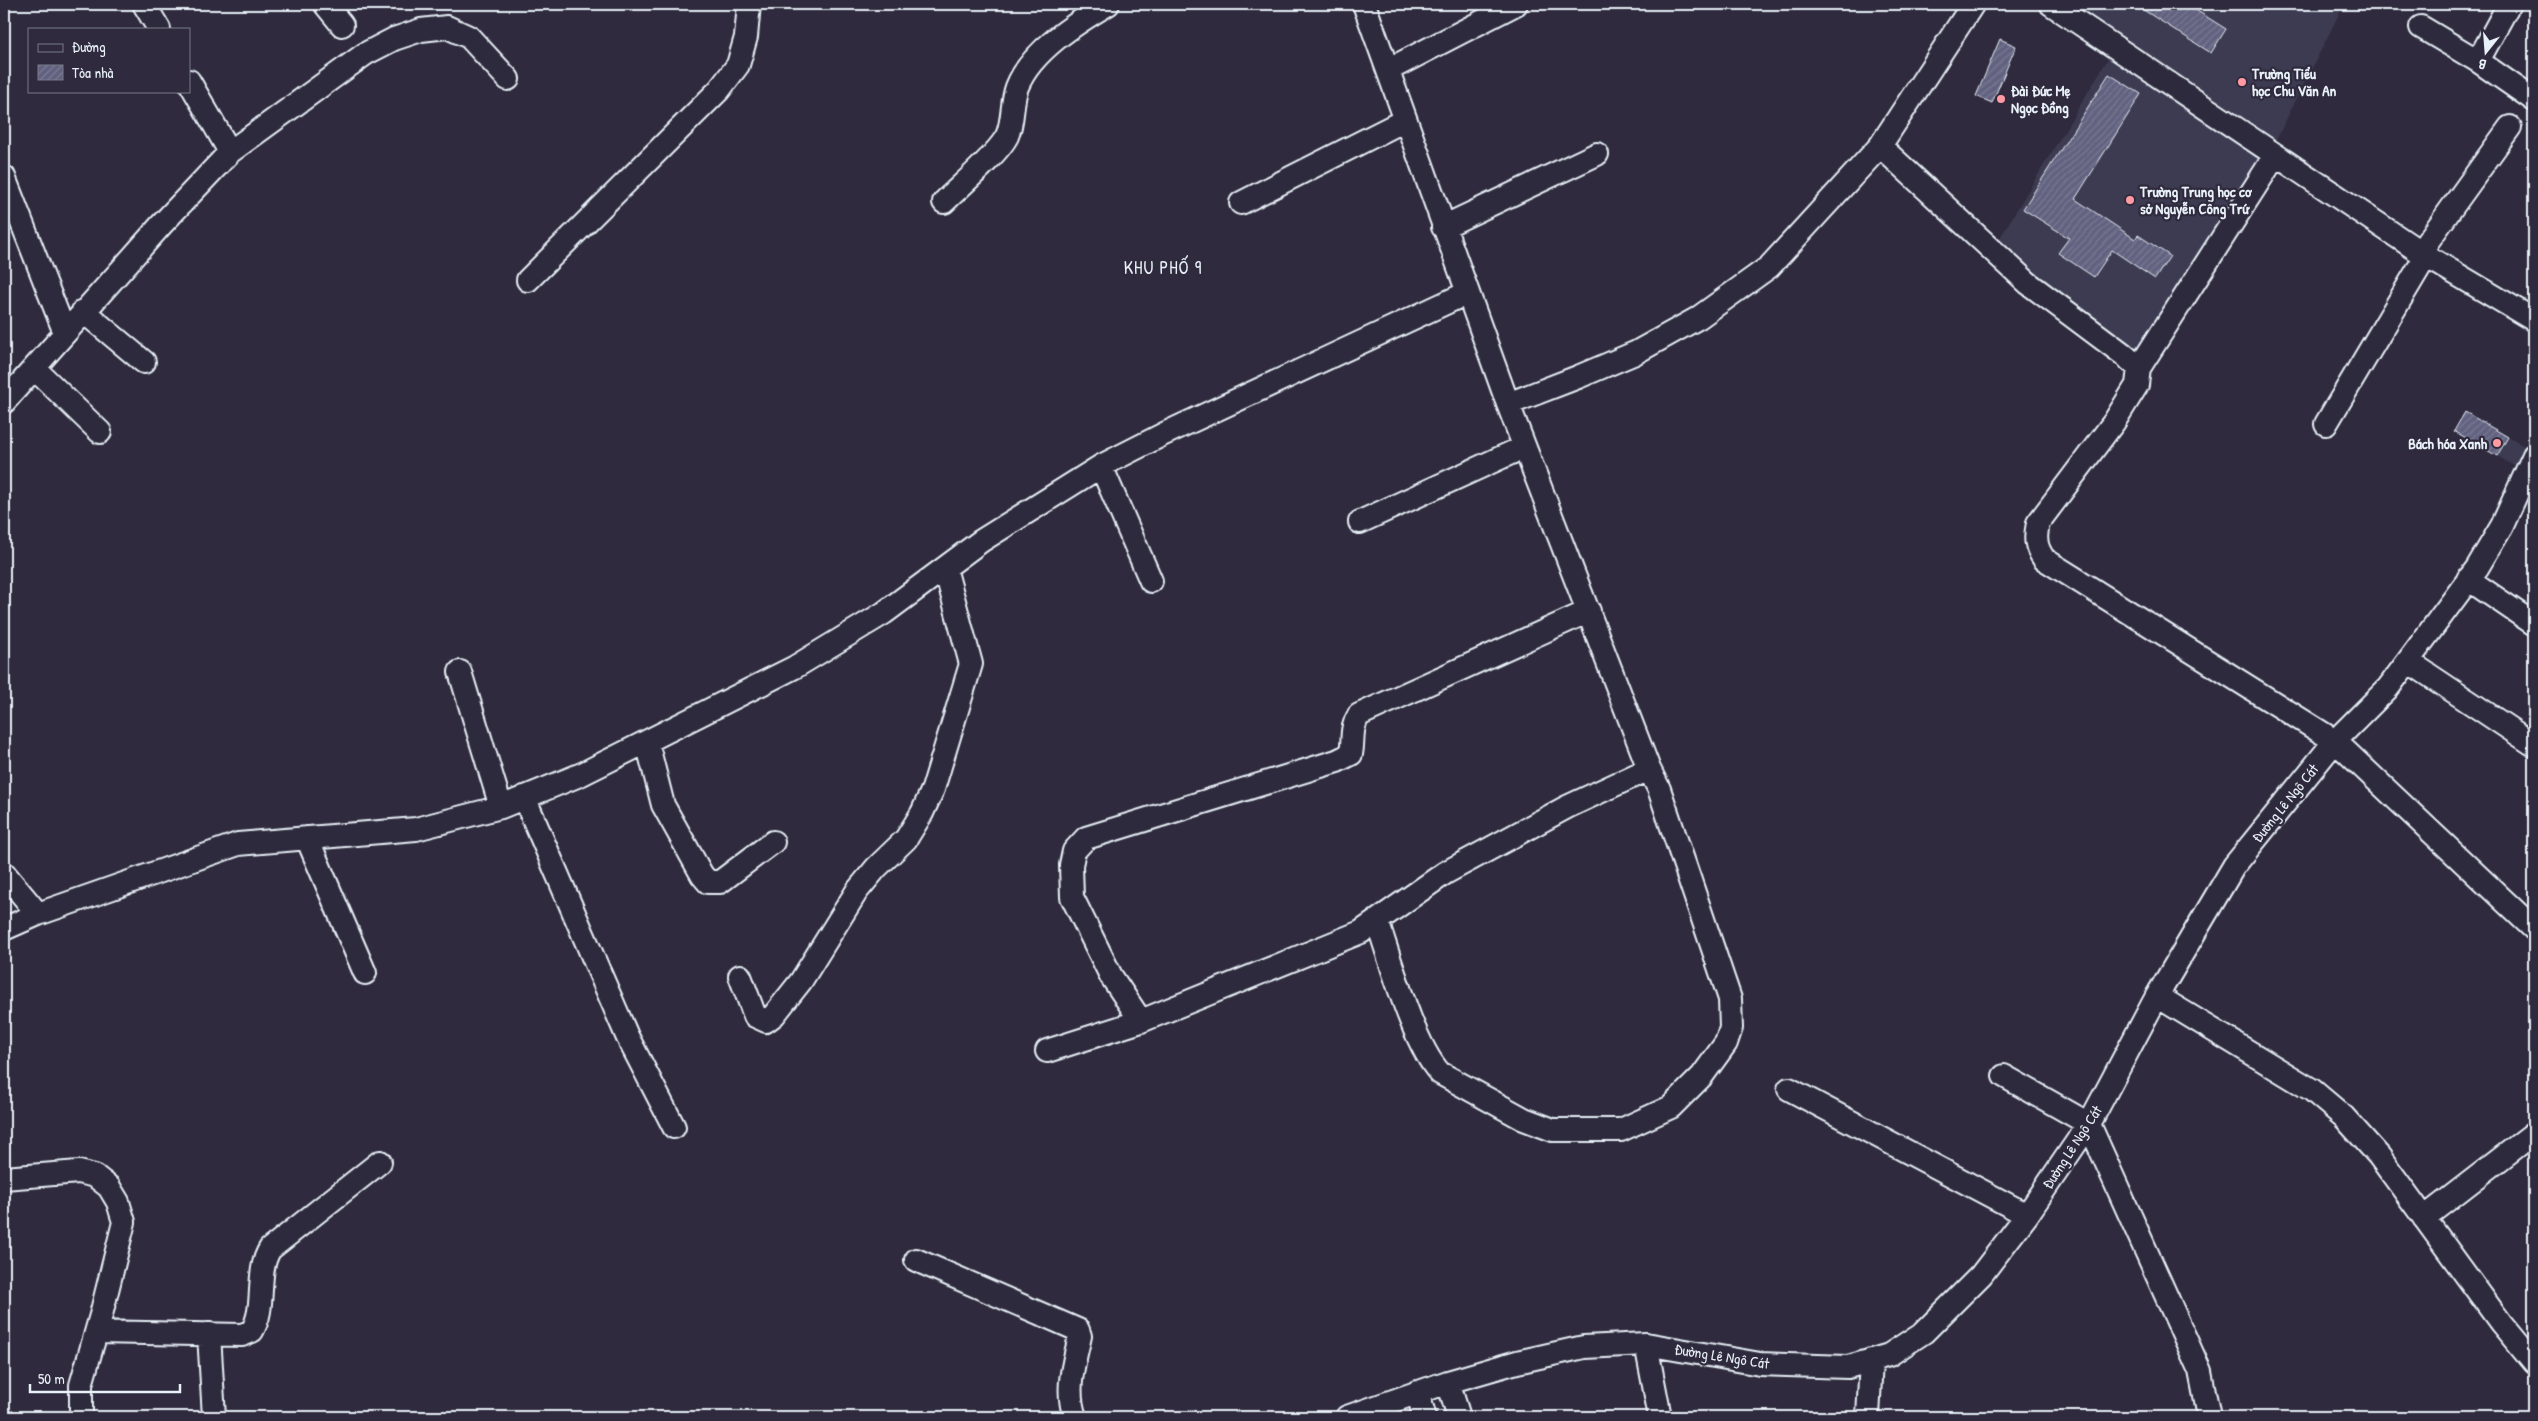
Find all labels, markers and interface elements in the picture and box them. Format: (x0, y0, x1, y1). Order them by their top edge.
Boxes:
legend (28, 28, 190, 92)
north arrow (2460, 28, 2510, 78)
text: Đường (72, 36, 106, 57)
text: B (2476, 55, 2488, 75)
text: Tòa nhà (72, 62, 113, 83)
place label: Trường Tiểu học Chu Văn An (2251, 63, 2336, 101)
marker: Trường Tiểu học Chu Văn An (2236, 76, 2248, 88)
place label: Đài Đức Mẹ Ngọc Đồng (2011, 80, 2070, 119)
marker: Đài Đức Mẹ Ngọc Đồng (1995, 93, 2007, 105)
place label: Trường Trung học cơ sở Nguyễn Công Trứ (2139, 181, 2253, 220)
marker: Trường Trung học cơ sở Nguyễn Công Trứ (2124, 194, 2136, 206)
district label: KHU PHỐ 9 (1124, 255, 1202, 280)
place label: Bách hóa Xanh (2408, 433, 2488, 454)
marker: Bách hóa Xanh (2491, 437, 2503, 449)
street label: Đường Lê Ngô Cát (2247, 759, 2324, 847)
street label: Đường Lê Ngô Cát (2037, 1100, 2107, 1193)
street label: Đường Lê Ngô Cát (1673, 1338, 1772, 1374)
scale bar (30, 1361, 180, 1393)
text: 50 m (38, 1368, 65, 1389)

